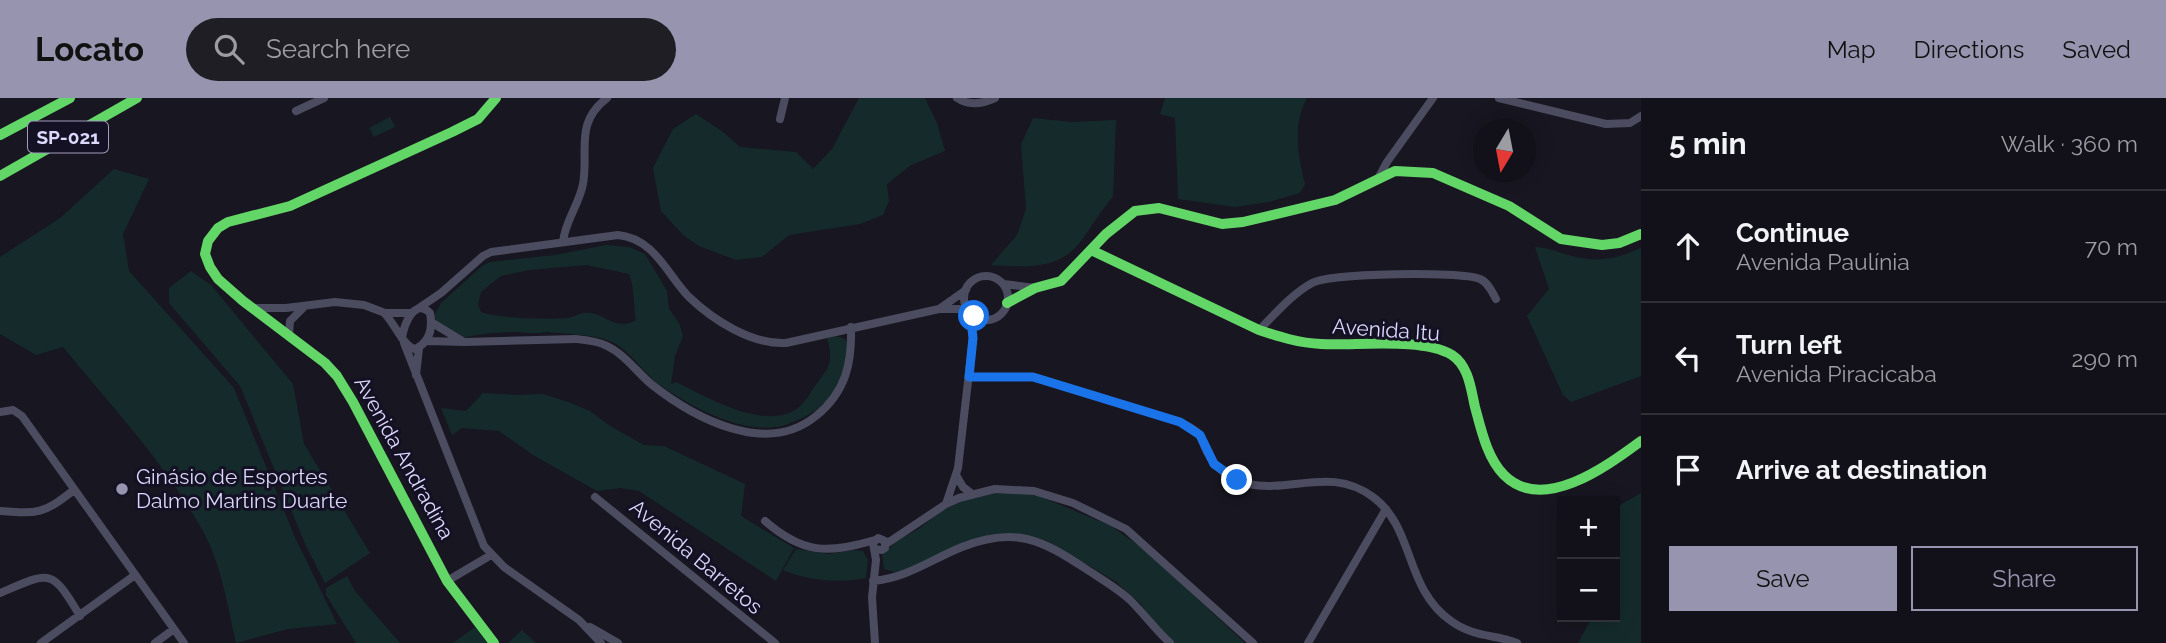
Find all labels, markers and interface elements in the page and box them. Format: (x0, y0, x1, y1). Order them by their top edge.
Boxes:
search box (186, 18, 676, 81)
text: Locato (35, 30, 144, 69)
icon: search (210, 30, 248, 68)
text: Search here (266, 34, 410, 64)
text: Map (1827, 35, 1876, 64)
text: Directions (1914, 35, 2024, 64)
text: Saved (2062, 35, 2131, 64)
north arrow (1473, 119, 1536, 182)
road number: SP-021 (28, 121, 108, 152)
text: 5 min (1669, 126, 1747, 161)
text: Walk · 360 m (2001, 130, 2138, 157)
text: Continue (1736, 218, 1849, 248)
icon: ahead (1669, 227, 1707, 265)
text: 70 m (2085, 233, 2138, 260)
text: Avenida Paulínia (1736, 248, 1910, 275)
route start (958, 300, 989, 331)
street label: Avenida Itu (1331, 313, 1441, 346)
text: Turn left (1736, 330, 1842, 360)
icon: left (1669, 339, 1707, 377)
text: 290 m (2071, 345, 2138, 372)
text: Avenida Piracicaba (1736, 360, 1937, 387)
street label: Avenida Andradina (349, 372, 460, 544)
icon: arrive (1669, 451, 1707, 489)
text: Arrive at destination (1736, 455, 1987, 485)
place label: Ginásio de Esportes Dalmo Martins Duarte (136, 464, 347, 513)
route end (1221, 464, 1252, 495)
marker: Ginásio de Esportes Dalmo Martins Duarte (114, 481, 130, 497)
street label: Avenida Barretos (625, 494, 768, 619)
map controls (1557, 496, 1620, 622)
button: + (1557, 496, 1620, 559)
button: Save (1669, 546, 1897, 611)
button: Share (1911, 546, 2138, 611)
button: − (1557, 559, 1620, 622)

